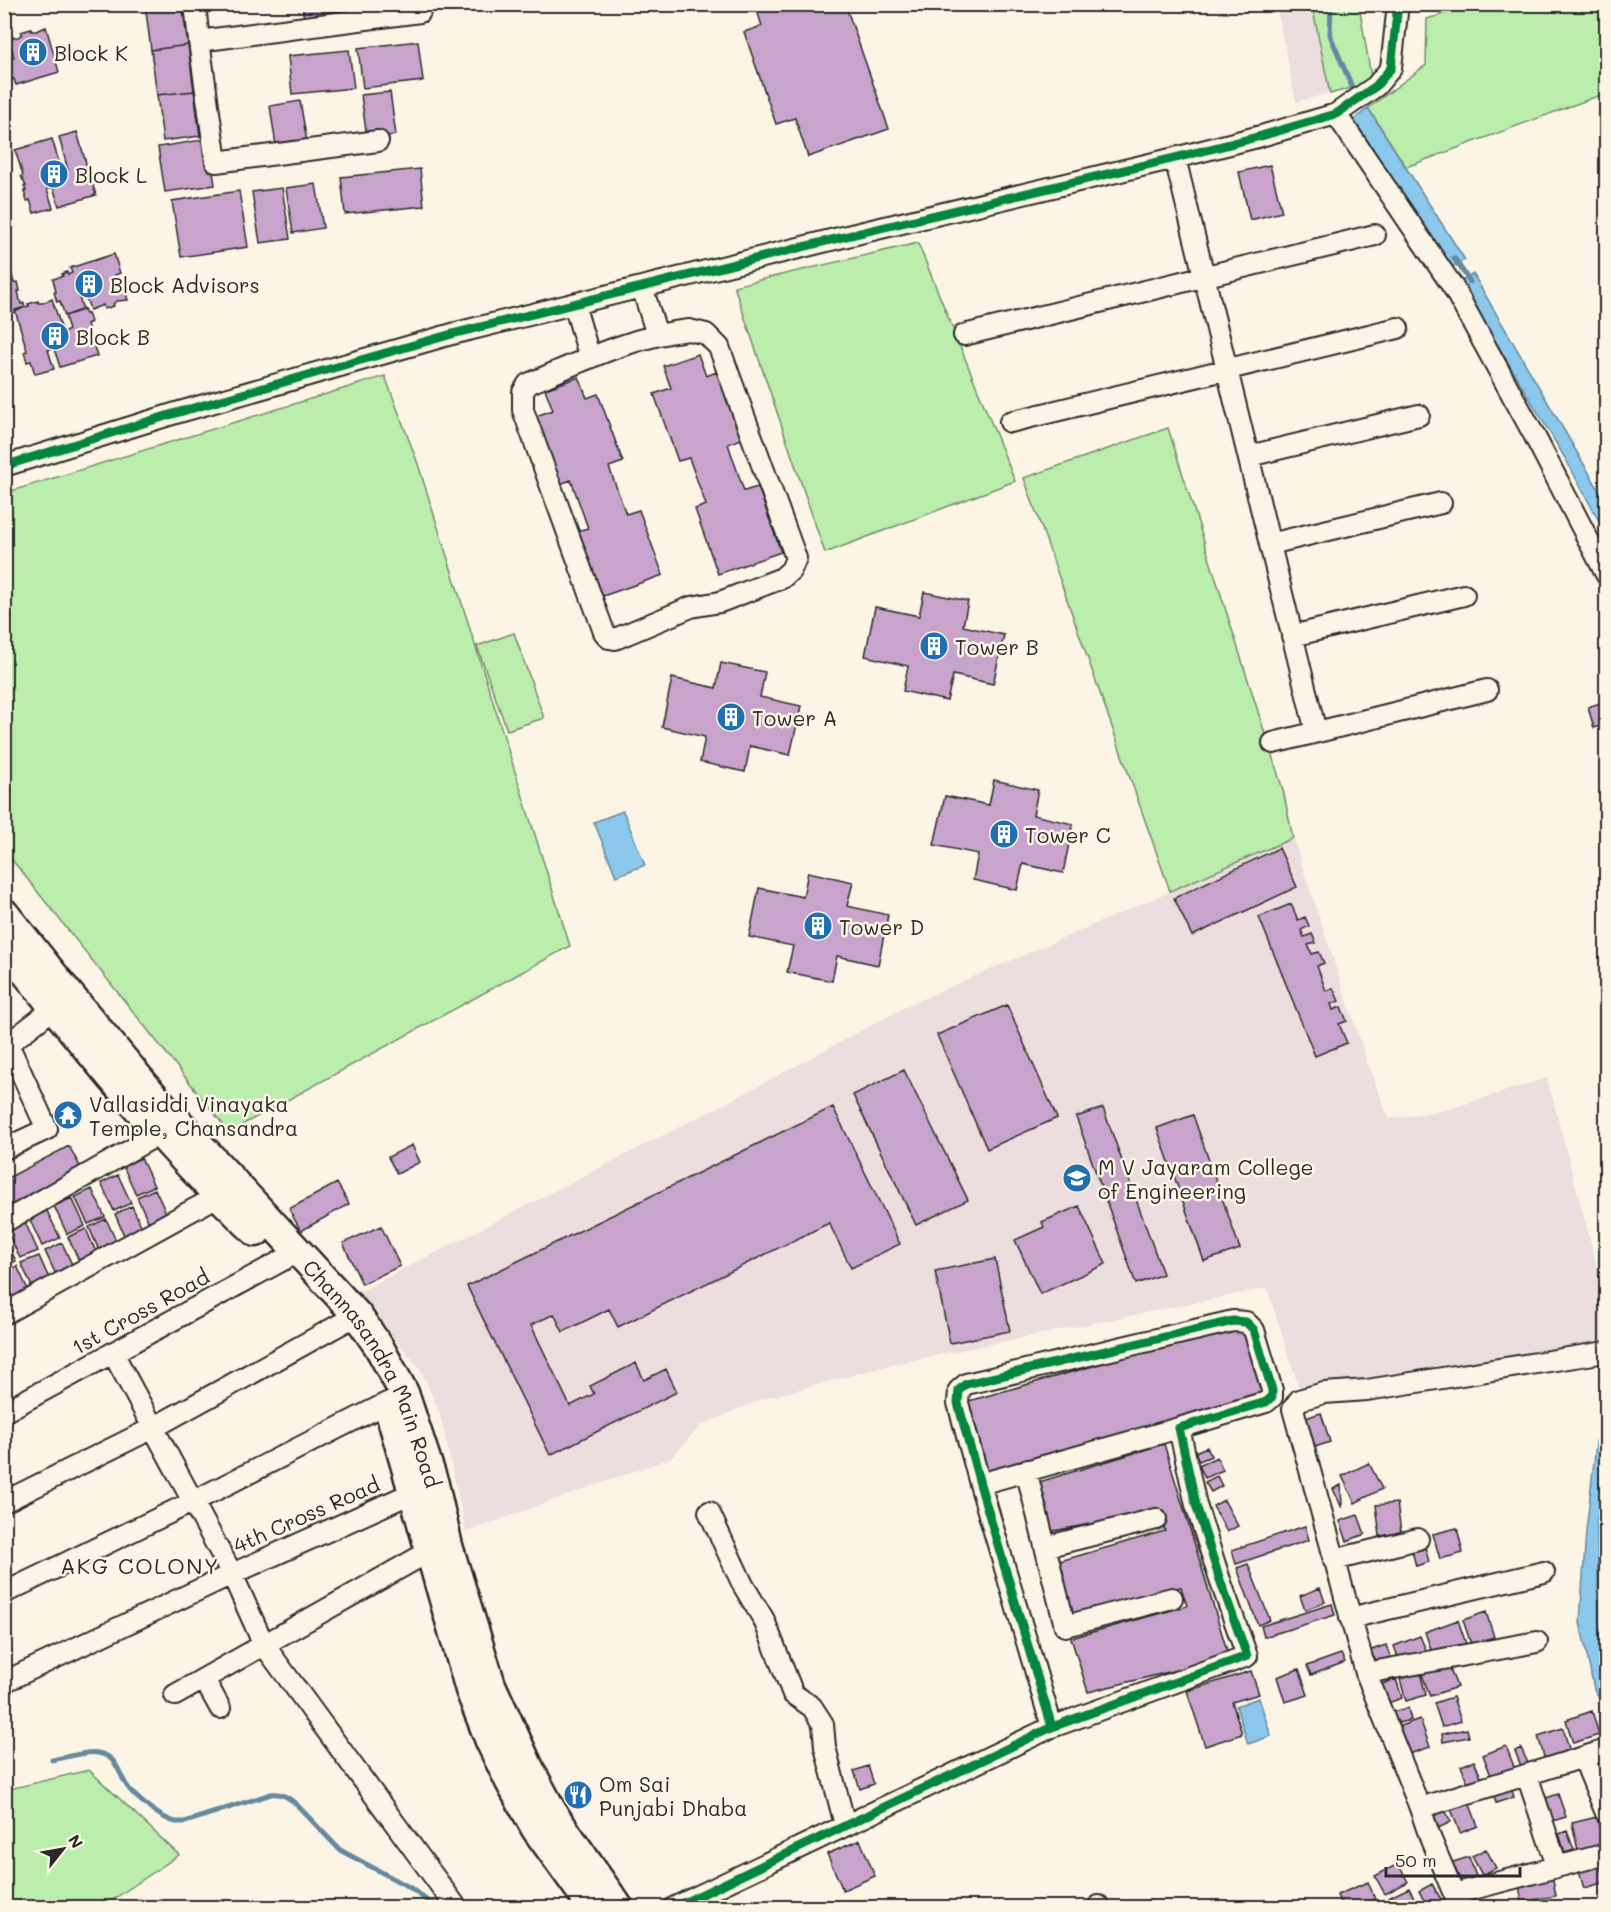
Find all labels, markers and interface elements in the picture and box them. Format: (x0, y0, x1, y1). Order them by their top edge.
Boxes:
building icon: Block K (17, 36, 49, 68)
place label: Block K (54, 39, 128, 66)
building icon: Block L (38, 158, 70, 190)
place label: Block L (75, 161, 147, 188)
building icon: Block Advisors (73, 268, 105, 300)
place label: Block Advisors (110, 271, 260, 298)
building icon: Block B (39, 320, 71, 352)
place label: Block B (76, 323, 150, 350)
building icon: Tower B (918, 630, 950, 662)
place label: Tower B (955, 633, 1039, 660)
building icon: Tower A (715, 701, 747, 733)
place label: Tower A (752, 704, 837, 731)
building icon: Tower C (988, 818, 1020, 850)
place label: Tower C (1025, 821, 1111, 848)
building icon: Tower D (802, 910, 834, 942)
place label: Tower D (839, 913, 924, 940)
place label: Vallasiddi Vinayaka Temple, Chansandra (89, 1090, 298, 1141)
temple icon: Vallasiddi Vinayaka Temple, Chansandra (52, 1099, 84, 1131)
place label: M V Jayaram College of Engineering (1098, 1153, 1314, 1204)
school or university icon: M V Jayaram College of Engineering (1061, 1162, 1093, 1194)
street label: Channasandra Main Road (298, 1253, 448, 1491)
street label: 1st Cross Road (67, 1262, 213, 1360)
street label: 4th Cross Road (229, 1470, 383, 1558)
district label: AKG COLONY (60, 1551, 220, 1580)
place label: Om Sai Punjabi Dhaba (599, 1770, 747, 1821)
restaurant icon: Om Sai Punjabi Dhaba (562, 1779, 594, 1811)
north arrow (33, 1819, 93, 1879)
text: N (64, 1830, 88, 1852)
scale bar (1386, 1840, 1520, 1878)
text: 50 m (1395, 1848, 1437, 1872)

